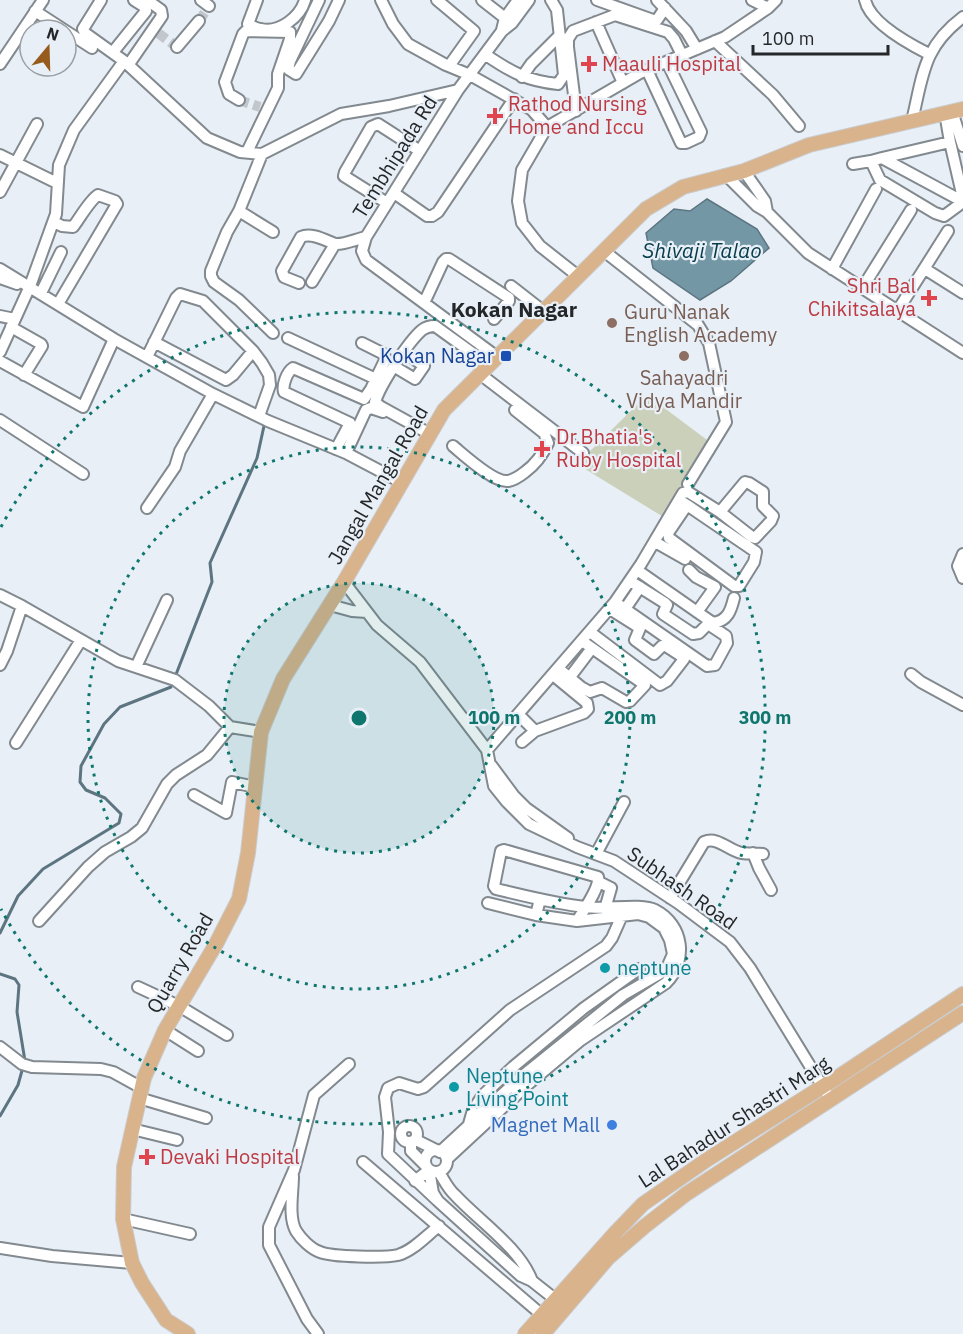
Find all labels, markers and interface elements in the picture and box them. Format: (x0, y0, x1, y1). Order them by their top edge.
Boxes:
north arrow (18, 18, 78, 78)
scale bar (753, 18, 888, 56)
text: N (44, 22, 62, 45)
text: 100 m (762, 27, 814, 50)
place label: Maauli Hospital (602, 50, 741, 77)
marker: Maauli Hospital (580, 55, 598, 73)
street label: Tembhipada Rd (346, 90, 443, 223)
place label: Rathod Nursing Home and Iccu (508, 90, 647, 140)
marker: Rathod Nursing Home and Iccu (486, 107, 504, 125)
water label: Shivaji Talao (642, 236, 762, 264)
place label: Shri Bal Chikitsalaya (808, 272, 916, 322)
marker: Shri Bal Chikitsalaya (920, 289, 938, 307)
district label: Kokan Nagar (451, 295, 578, 323)
place label: Guru Nanak English Academy (624, 298, 777, 348)
marker: Guru Nanak English Academy (605, 316, 619, 330)
place label: Kokan Nagar (380, 342, 494, 369)
marker: Kokan Nagar (499, 349, 513, 363)
marker: Sahayadri Vidya Mandir (677, 349, 691, 363)
place label: Sahayadri Vidya Mandir (626, 364, 742, 414)
street label: Jangal Mangal Road (321, 400, 434, 569)
place label: Dr.Bhatia's Ruby Hospital (556, 423, 681, 473)
marker: Dr.Bhatia's Ruby Hospital (533, 440, 551, 458)
text: 100 m (468, 706, 520, 729)
text: 200 m (604, 706, 656, 729)
text: 300 m (739, 706, 791, 729)
centre of rings (349, 708, 369, 728)
street label: Subhash Road (622, 840, 743, 935)
street label: Quarry Road (140, 908, 219, 1018)
place label: neptune (617, 954, 692, 981)
marker: neptune (598, 961, 612, 975)
street label: Lal Bahadur Shastri Marg (633, 1049, 835, 1194)
place label: Neptune Living Point (466, 1062, 569, 1112)
marker: Neptune Living Point (447, 1080, 461, 1094)
place label: Magnet Mall (491, 1111, 600, 1138)
marker: Magnet Mall (605, 1118, 619, 1132)
place label: Devaki Hospital (160, 1143, 300, 1170)
marker: Devaki Hospital (138, 1148, 156, 1166)

